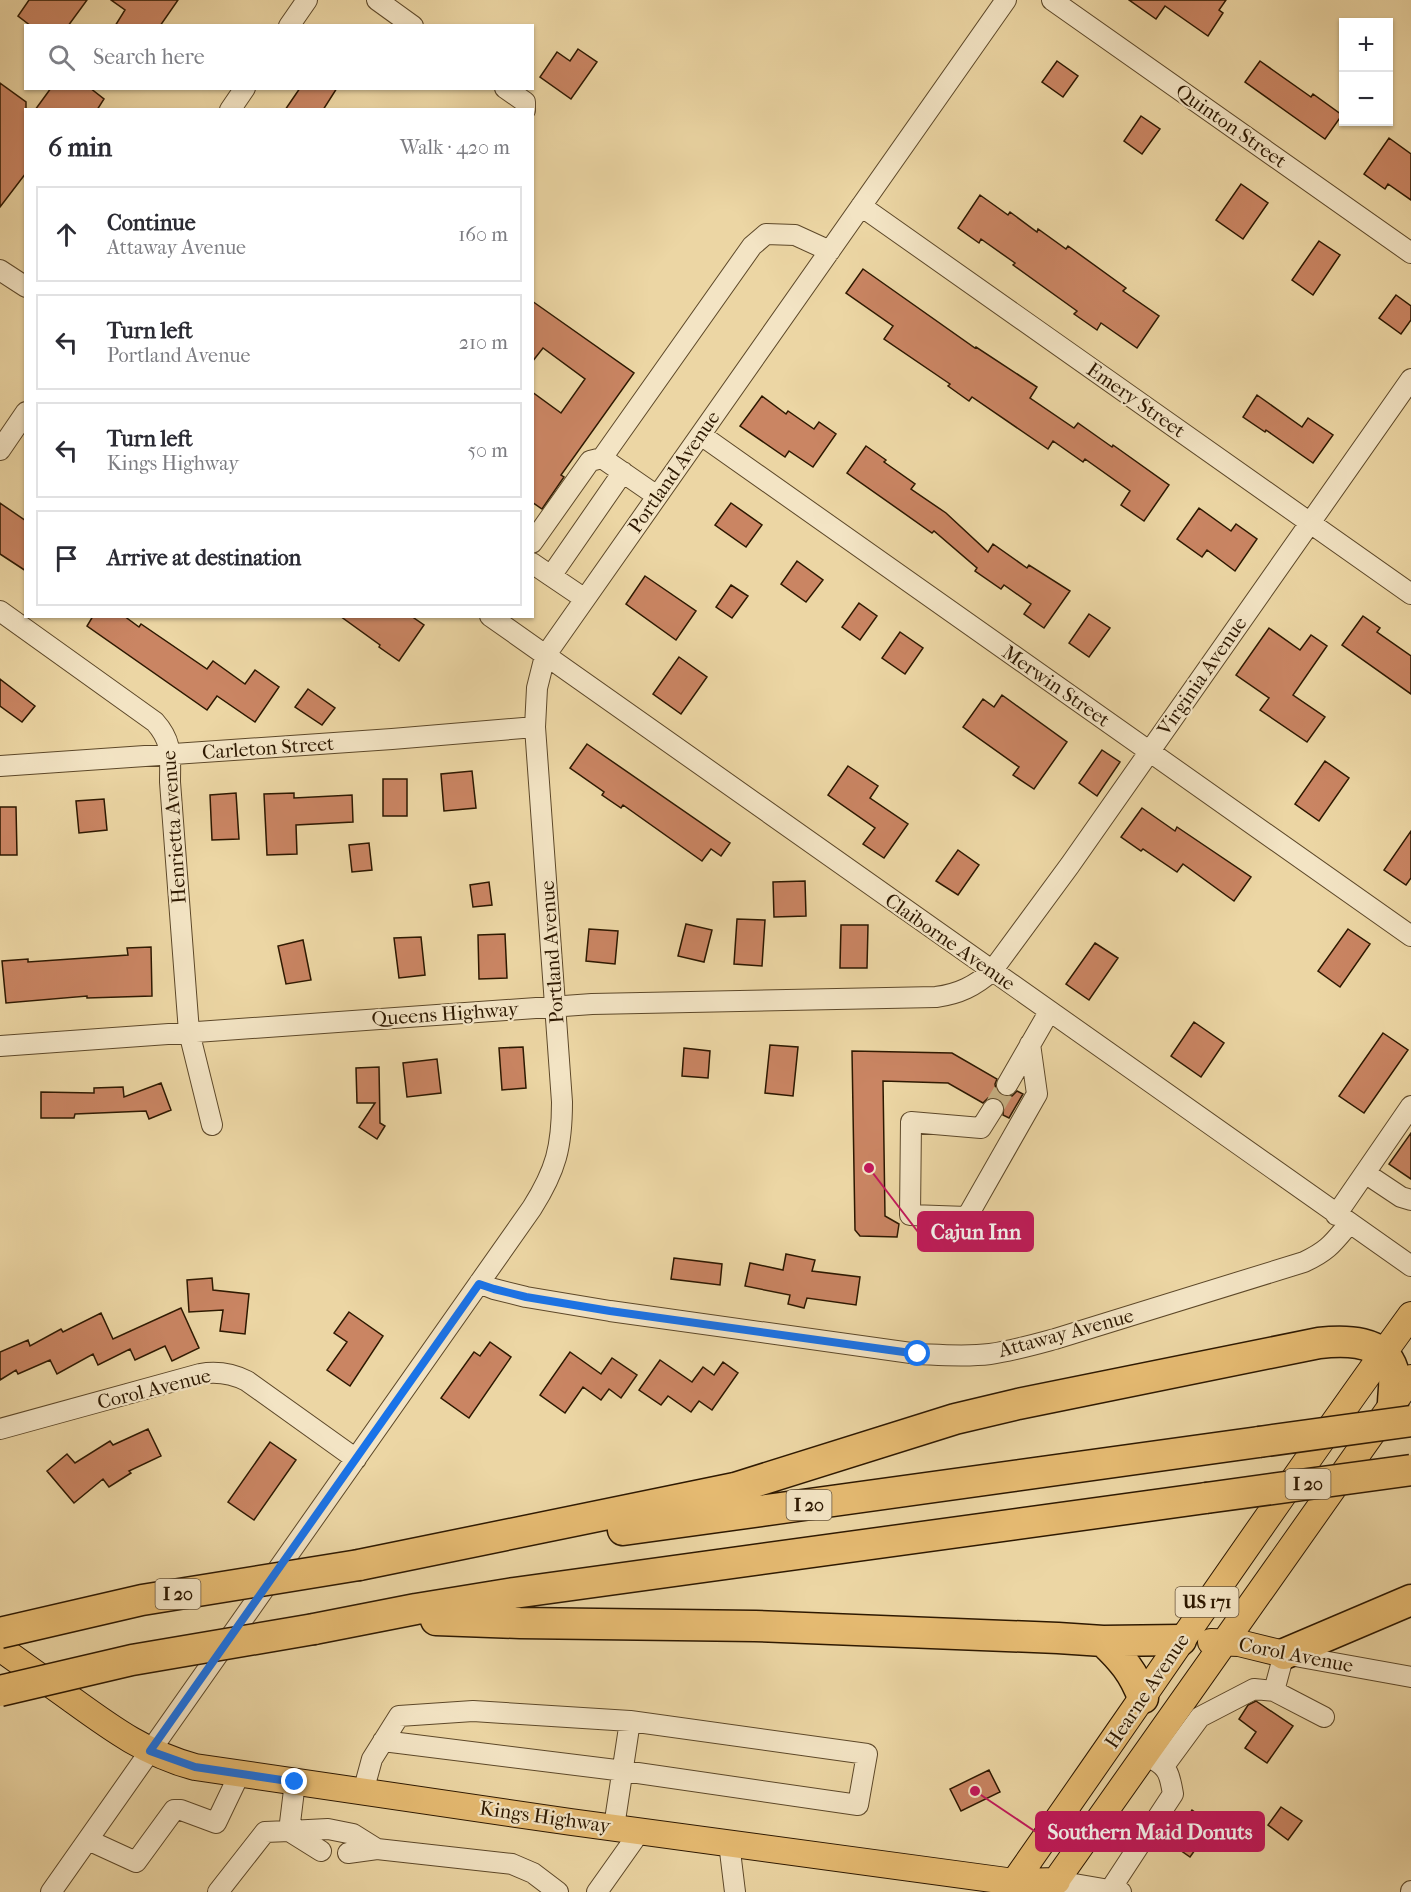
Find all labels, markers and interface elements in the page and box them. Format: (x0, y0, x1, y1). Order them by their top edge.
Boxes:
map controls (1339, 18, 1393, 126)
button: + (1339, 18, 1393, 72)
search box (24, 24, 534, 90)
icon: search (45, 41, 78, 74)
text: Search here (93, 44, 205, 70)
button: − (1339, 72, 1393, 126)
street label: Quinton Street (1171, 79, 1291, 173)
text: 6 min (48, 132, 112, 163)
text: Walk · 420 m (400, 136, 510, 159)
text: Continue (107, 210, 196, 236)
icon: ahead (50, 218, 83, 251)
text: 160 m (458, 223, 508, 246)
text: Attaway Avenue (107, 236, 246, 259)
text: Turn left (107, 318, 193, 344)
icon: left (50, 326, 83, 359)
text: 210 m (459, 331, 508, 354)
text: Portland Avenue (107, 344, 250, 367)
street label: Emery Street (1082, 358, 1190, 442)
street label: Portland Avenue (623, 407, 725, 537)
text: Turn left (107, 426, 193, 452)
icon: left (50, 434, 83, 467)
text: 50 m (467, 439, 508, 462)
text: Kings Highway (107, 452, 239, 475)
icon: arrive (50, 542, 83, 575)
text: Arrive at destination (107, 545, 301, 571)
street label: Virginia Avenue (1152, 612, 1252, 741)
street label: Merwin Street (998, 640, 1114, 732)
street label: Carleton Street (201, 732, 335, 764)
street label: Henrietta Avenue (157, 749, 191, 904)
street label: Portland Avenue (536, 880, 568, 1024)
street label: Claiborne Avenue (881, 889, 1019, 995)
street label: Queens Highway (371, 997, 521, 1031)
callout: Cajun Inn (918, 1212, 1033, 1251)
text: Cajun Inn (931, 1220, 1022, 1244)
street label: Attaway Avenue (995, 1304, 1136, 1362)
route start (904, 1340, 930, 1366)
street label: Corol Avenue (95, 1364, 213, 1414)
road number: I 20 (1286, 1469, 1330, 1499)
road number: I 20 (786, 1490, 832, 1520)
road number: I 20 (156, 1579, 201, 1609)
road number: US 171 (1176, 1587, 1238, 1617)
street label: Hearne Avenue (1100, 1629, 1194, 1753)
street label: Corol Avenue (1237, 1633, 1355, 1677)
route end (281, 1768, 307, 1794)
street label: Kings Highway (478, 1796, 613, 1838)
callout: Southern Maid Donuts (1036, 1812, 1264, 1851)
text: Southern Maid Donuts (1048, 1820, 1253, 1844)

